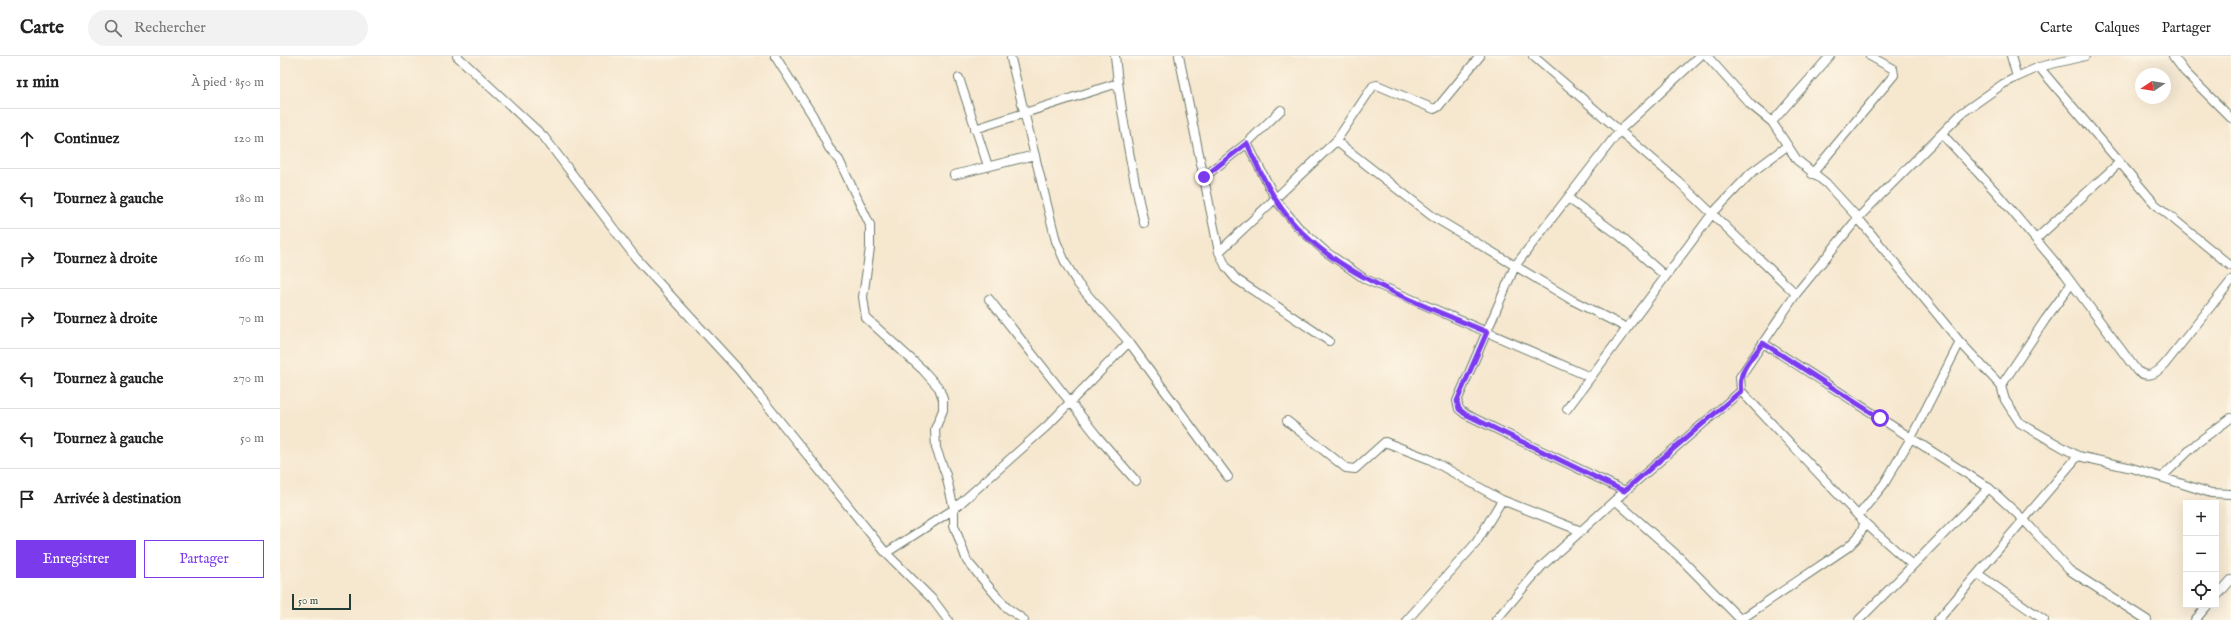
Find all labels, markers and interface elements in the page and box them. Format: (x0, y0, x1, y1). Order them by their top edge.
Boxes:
search box (88, 10, 368, 46)
text: Carte (20, 16, 64, 40)
icon: search (102, 17, 124, 39)
text: Rechercher (134, 18, 206, 37)
text: Carte (2040, 19, 2072, 37)
text: Calques (2094, 19, 2140, 37)
text: Partager (2162, 19, 2211, 37)
north arrow (2135, 68, 2171, 104)
text: 11 min (16, 72, 59, 93)
text: À pied · 850 m (191, 74, 264, 91)
icon: ahead (16, 128, 38, 150)
text: Continuez (54, 129, 119, 148)
text: 120 m (234, 130, 264, 147)
route end (1195, 168, 1213, 186)
icon: left (16, 188, 38, 210)
text: Tournez à gauche (54, 189, 163, 208)
text: 180 m (235, 190, 264, 207)
icon: right (16, 248, 38, 270)
text: Tournez à droite (54, 249, 157, 268)
text: 160 m (234, 250, 264, 267)
icon: right (16, 308, 38, 330)
text: Tournez à droite (54, 309, 157, 328)
text: 70 m (239, 310, 264, 327)
icon: left (16, 368, 38, 390)
text: Tournez à gauche (54, 369, 163, 388)
text: 270 m (233, 370, 264, 387)
route start (1871, 409, 1889, 427)
icon: left (16, 428, 38, 450)
text: Tournez à gauche (54, 429, 163, 448)
text: 50 m (240, 430, 264, 447)
icon: arrive (16, 488, 38, 510)
text: Arrivée à destination (54, 489, 181, 508)
map controls (2183, 500, 2219, 608)
button: + (2183, 500, 2219, 536)
button: − (2183, 536, 2219, 572)
button: Enregistrer (16, 540, 136, 578)
button: Partager (144, 540, 264, 578)
button: locate (2183, 572, 2219, 608)
scale bar (292, 592, 351, 611)
text: 50 m (298, 594, 318, 608)

